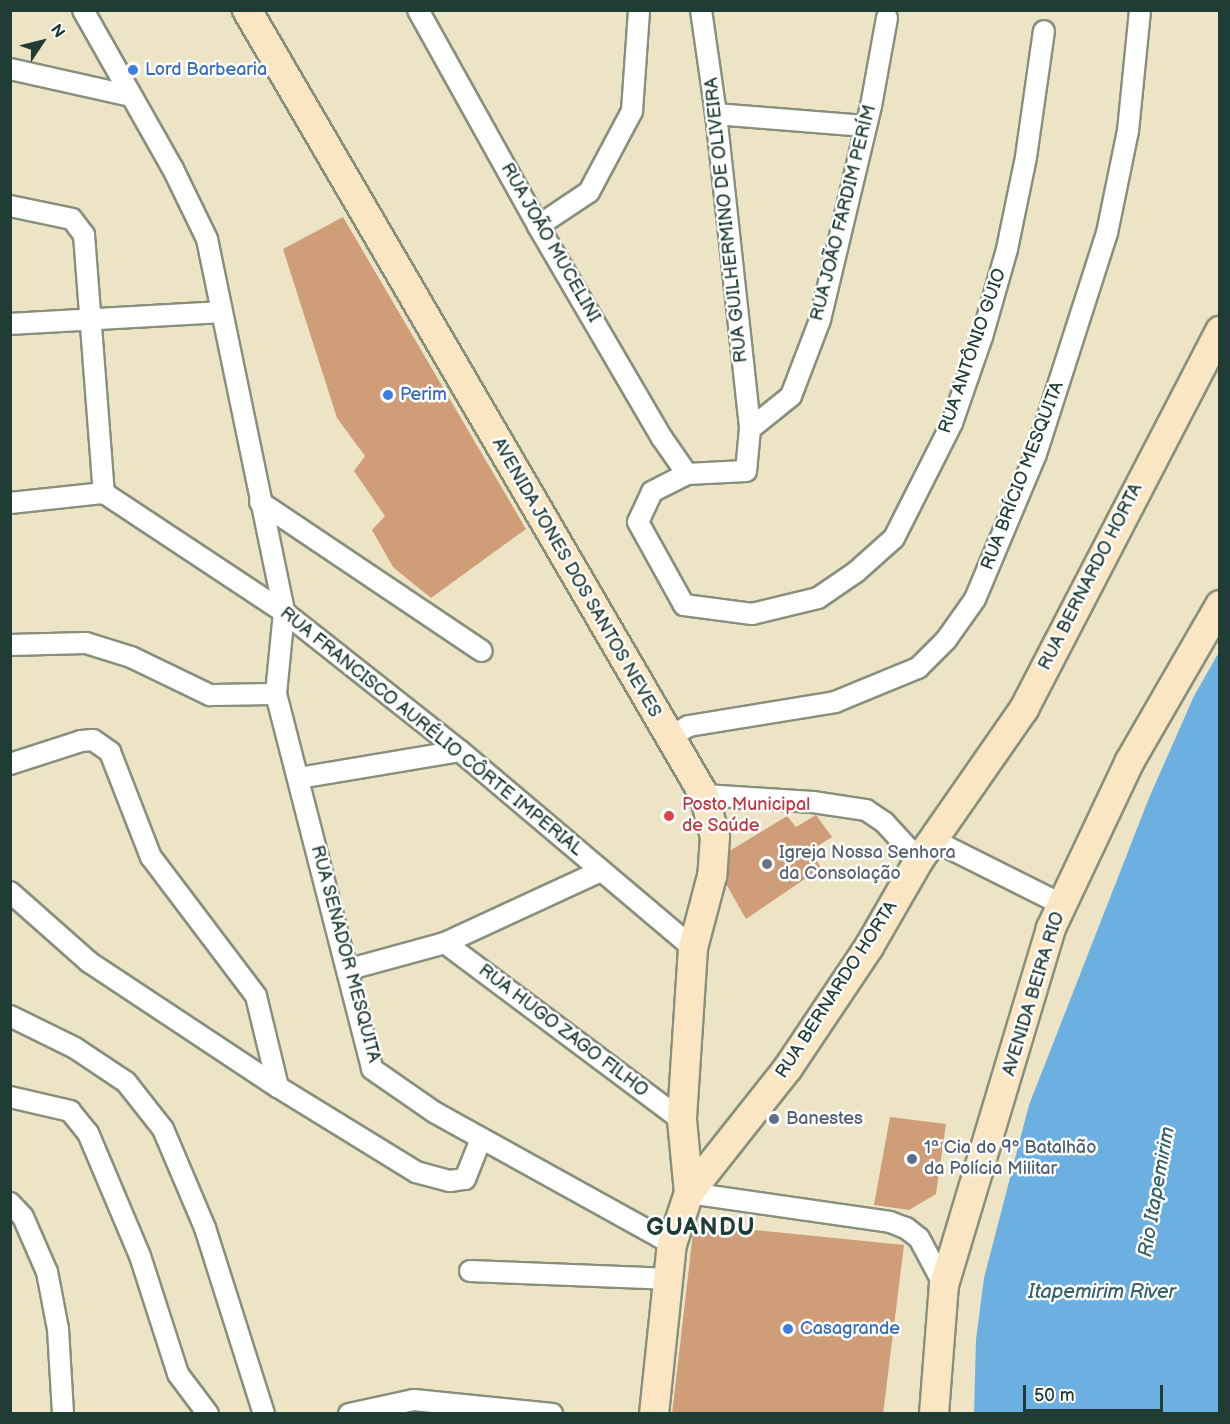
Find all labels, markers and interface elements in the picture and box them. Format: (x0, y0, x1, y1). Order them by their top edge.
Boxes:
north arrow (12, 12, 72, 72)
text: N (46, 21, 68, 42)
place label: Lord Barbearia (145, 59, 267, 81)
marker: Lord Barbearia (126, 63, 140, 77)
street label: RUA GUILHERMINO DE OLIVEIRA (701, 76, 753, 364)
street label: RUA JOÃO FARDIM PERÍM (807, 102, 881, 324)
street label: RUA JOÃO MUCELINI (495, 159, 605, 327)
street label: RUA ANTÔNIO GUIO (935, 266, 1011, 436)
street label: RUA BRÍCIO MESQUITA (977, 379, 1069, 573)
place label: Perim (400, 384, 447, 406)
marker: Perim (381, 388, 395, 402)
street label: AVENIDA JONES DOS SANTOS NEVES (487, 434, 665, 722)
street label: RUA BERNARDO HORTA (1034, 480, 1148, 674)
street label: RUA FRANCISCO AURÉLIO CÔRTE IMPERIAL (275, 603, 587, 861)
place label: Posto Municipal de Saúde (682, 795, 810, 838)
marker: Posto Municipal de Saúde (660, 807, 678, 825)
street label: RUA SENADOR MESQUITA (306, 843, 384, 1065)
place label: Igreja Nossa Senhora da Consolação (779, 843, 956, 886)
marker: Igreja Nossa Senhora da Consolação (760, 857, 774, 871)
street label: RUA BERNARDO HORTA (772, 897, 902, 1083)
street label: AVENIDA BEIRA RIO (999, 909, 1069, 1079)
street label: RUA HUGO ZAGO FILHO (474, 960, 652, 1102)
place label: Banestes (786, 1108, 863, 1130)
marker: Banestes (767, 1112, 781, 1126)
water label: Rio Itapemirim (1134, 1125, 1180, 1259)
place label: 1ª Cia do 9º Batalhão da Polícia Militar (924, 1138, 1096, 1180)
marker: 1ª Cia do 9º Batalhão da Polícia Militar (905, 1152, 919, 1166)
district label: GUANDU (646, 1214, 756, 1242)
water label: Itapemirim River (1028, 1280, 1176, 1304)
place label: Casagrande (800, 1318, 900, 1340)
marker: Casagrande (781, 1322, 795, 1336)
scale bar (1026, 1373, 1166, 1411)
text: 50 m (1034, 1385, 1075, 1406)

